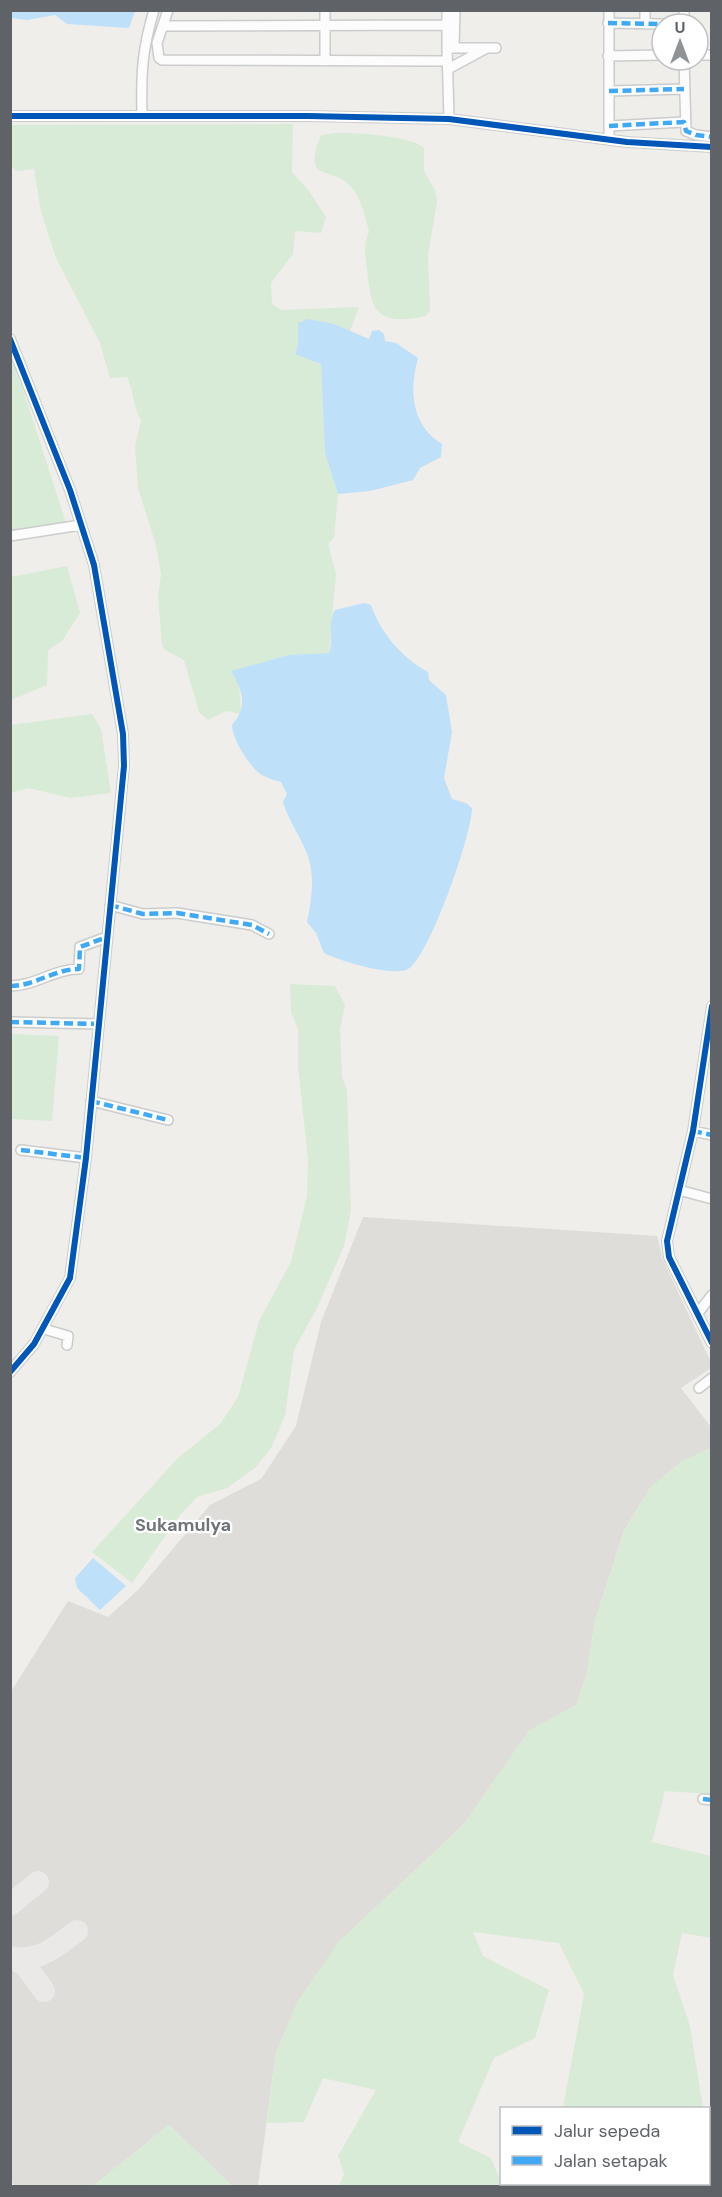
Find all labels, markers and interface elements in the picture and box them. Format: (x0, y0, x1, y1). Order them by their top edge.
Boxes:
north arrow (650, 12, 710, 72)
text: U (675, 17, 685, 38)
district label: Sukamulya (135, 1513, 231, 1537)
legend (500, 2107, 710, 2185)
text: Jalur sepeda (554, 2119, 660, 2143)
text: Jalan setapak (554, 2149, 668, 2173)

